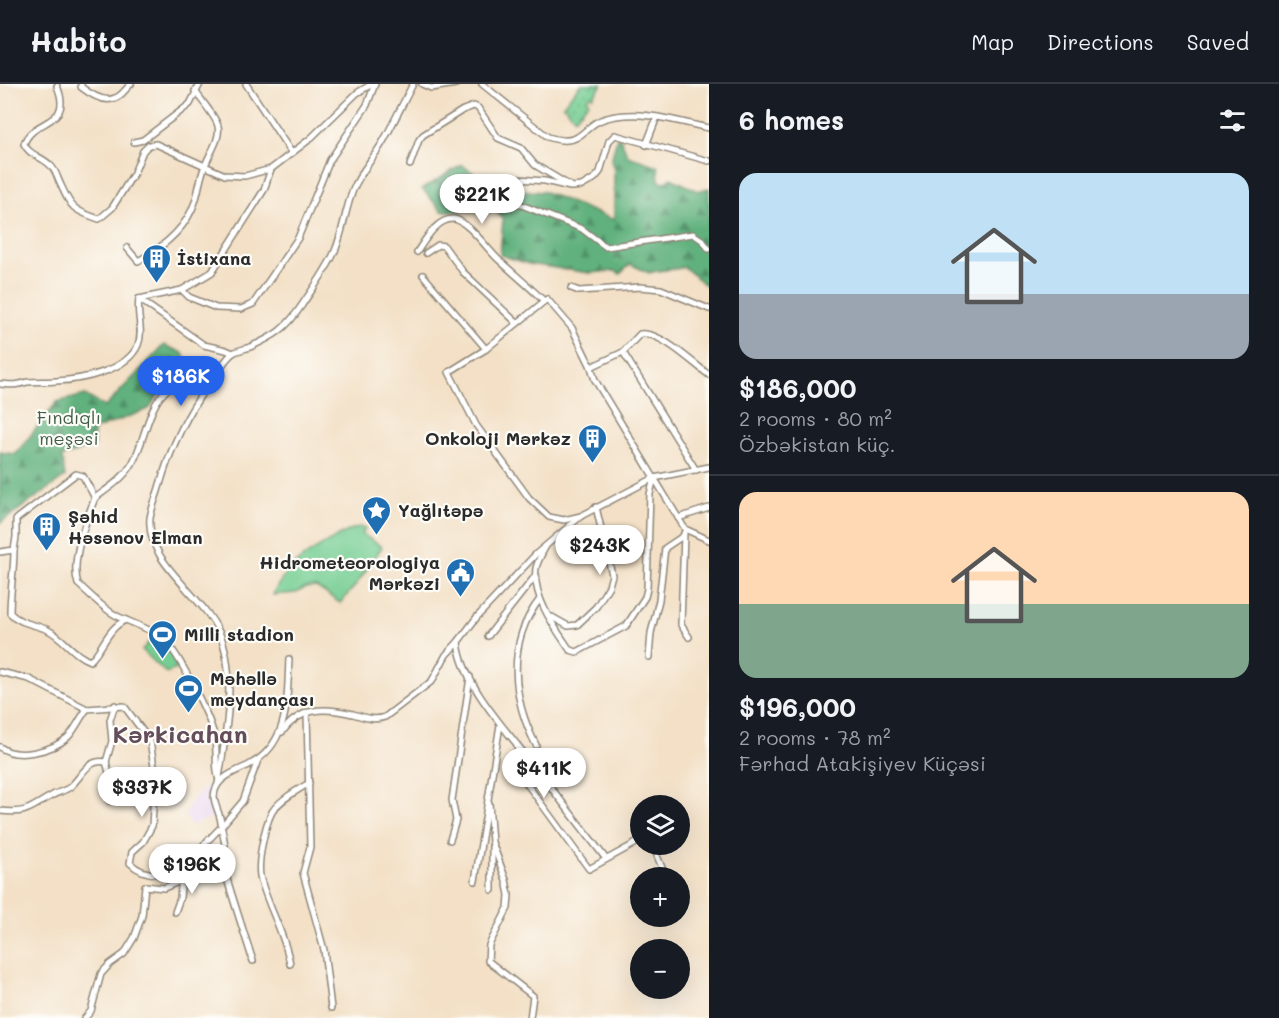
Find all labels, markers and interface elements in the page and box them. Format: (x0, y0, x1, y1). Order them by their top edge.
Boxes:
text: Habito (30, 23, 126, 59)
text: Map (971, 28, 1014, 55)
text: Directions (1047, 28, 1154, 55)
text: Saved (1187, 28, 1249, 55)
text: 6 homes (739, 103, 844, 137)
icon: filters (1216, 104, 1249, 137)
pin: $221K (440, 174, 524, 225)
text: $221K (454, 180, 510, 206)
icon: home (940, 212, 1048, 320)
building icon: İstixana (140, 242, 172, 284)
place label: İstixana (177, 246, 251, 270)
pin: $186K (139, 356, 223, 407)
text: $186K (152, 362, 210, 388)
text: $186,000 (739, 371, 857, 405)
park label: Fındıqlı meşəsi (37, 405, 101, 450)
text: 2 rooms · 80 m² (739, 405, 892, 431)
building icon: Onkoloji Mərkəz (576, 422, 608, 464)
place label: Onkoloji Mərkəz (425, 426, 571, 450)
text: Özbəkistan küç. (739, 431, 896, 457)
place icon: Yağlıtəpə (361, 494, 393, 536)
place label: Yağlıtəpə (398, 498, 484, 522)
place label: Şəhid Həsənov Elman (68, 504, 203, 549)
building icon: Şəhid Həsənov Elman (31, 510, 63, 552)
pin: $243K (558, 525, 642, 576)
text: $243K (569, 531, 631, 557)
icon: home (940, 531, 1048, 639)
place label: Hidrometeorologiya Mərkəzi (259, 550, 440, 595)
public building icon: Hidrometeorologiya Mərkəzi (445, 556, 477, 598)
sports icon: Milli stadion (147, 618, 179, 660)
place label: Milli stadion (184, 622, 294, 646)
place label: Məhəllə meydançası (210, 666, 315, 711)
sports icon: Məhəllə meydançası (173, 672, 205, 714)
text: $196,000 (739, 690, 856, 724)
district label: Kərkicahan (112, 718, 248, 749)
text: 2 rooms · 78 m² (739, 724, 891, 750)
pin: $411K (502, 748, 586, 799)
text: Fərhad Atakişiyev Küçəsi (739, 750, 986, 776)
text: $411K (516, 754, 572, 780)
pin: $337K (100, 767, 184, 818)
text: $337K (112, 773, 172, 799)
map controls (630, 795, 690, 999)
button: layers (630, 795, 690, 855)
pin: $196K (150, 844, 234, 895)
text: $196K (163, 850, 221, 876)
button: + (630, 867, 690, 927)
button: − (630, 939, 690, 999)

